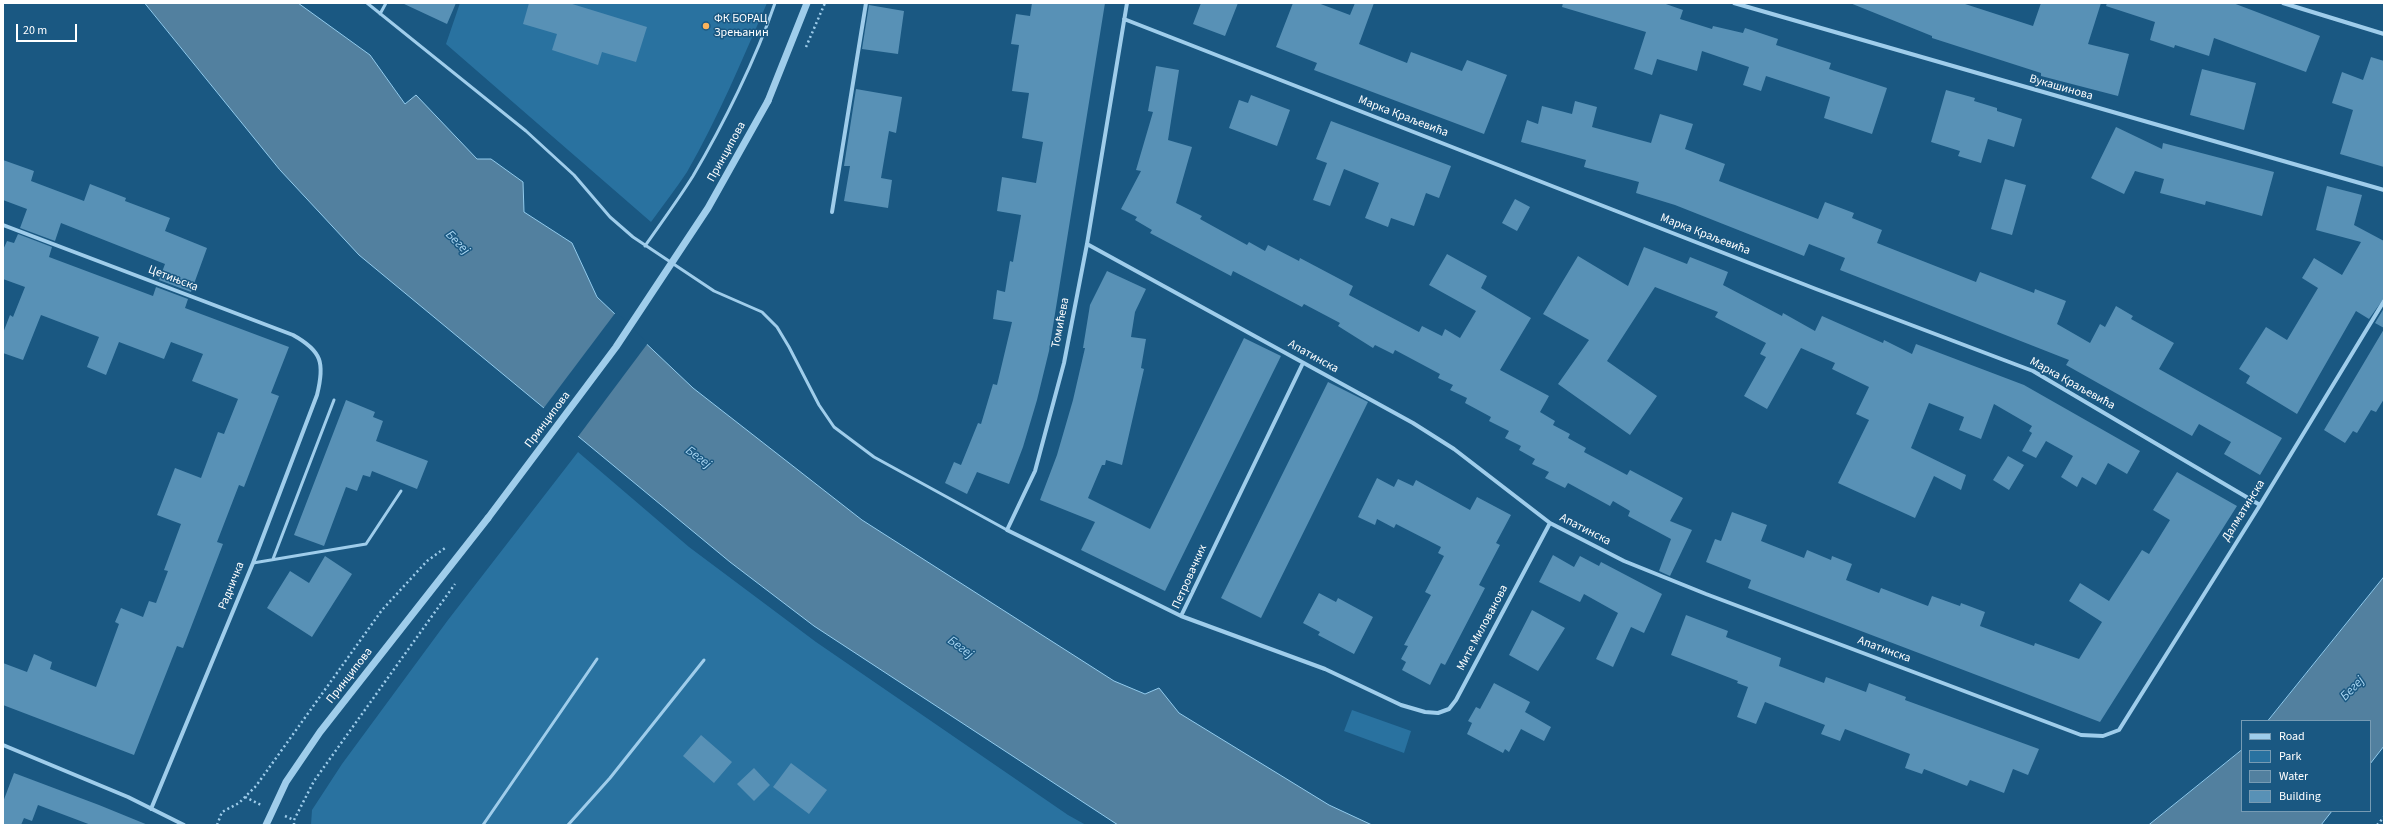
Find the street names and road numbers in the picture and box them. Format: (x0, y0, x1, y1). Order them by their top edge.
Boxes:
street label: Вукашинова (2028, 72, 2094, 104)
street label: Марка Краљевића (1356, 93, 1450, 141)
street label: Принципова (705, 119, 749, 185)
street label: Марка Краљевића (1658, 211, 1752, 259)
street label: Цетињска (146, 263, 200, 295)
street label: Томићева (1049, 297, 1073, 349)
street label: Апатинска (1285, 337, 1341, 377)
street label: Марка Краљевића (2027, 355, 2117, 413)
street label: Принципова (522, 389, 574, 451)
street label: Далматинска (2219, 477, 2269, 545)
street label: Апатинска (1557, 511, 1613, 549)
street label: Петровачких (1169, 543, 1211, 611)
street label: Радничка (216, 560, 248, 612)
street label: Мите Милованова (1454, 583, 1512, 673)
street label: Апатинска (1855, 634, 1913, 666)
street label: Принципова (324, 645, 376, 707)

